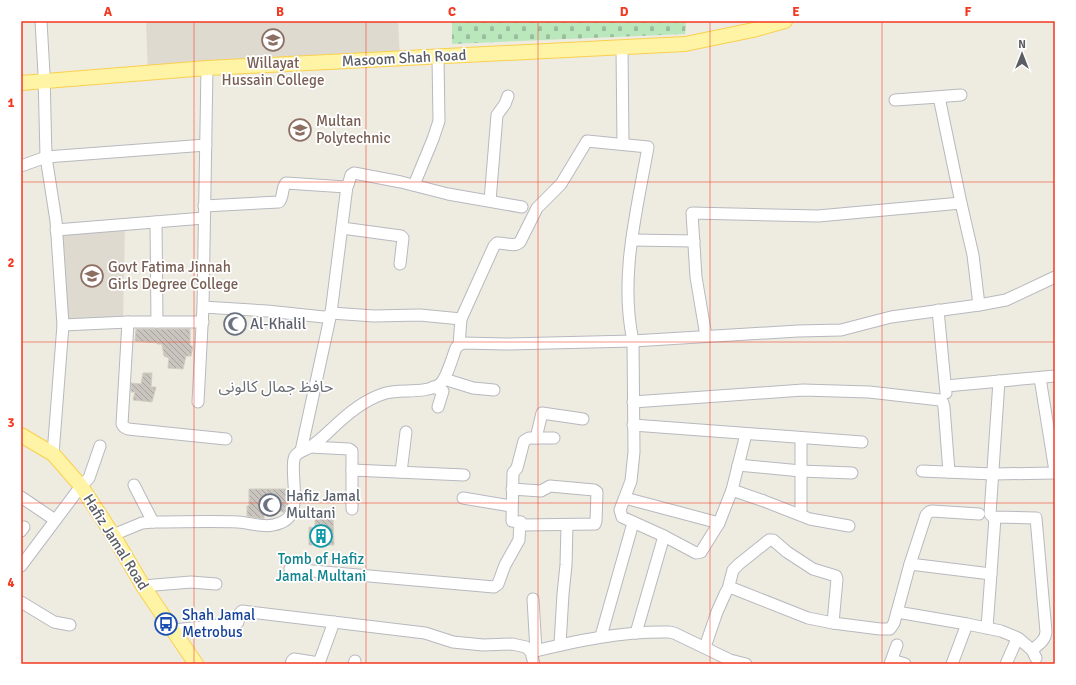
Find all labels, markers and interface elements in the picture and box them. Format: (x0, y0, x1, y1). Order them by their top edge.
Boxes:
text: A (104, 4, 113, 20)
text: B (276, 4, 284, 20)
text: C (448, 4, 456, 20)
text: D (620, 4, 629, 20)
text: E (792, 4, 800, 20)
text: F (965, 4, 972, 20)
school or university icon: Willayat Hussain College (260, 27, 286, 53)
north arrow (1002, 34, 1042, 74)
text: N (1018, 38, 1026, 51)
street label: Masoom Shah Road (341, 46, 467, 70)
place label: Willayat Hussain College (222, 54, 324, 89)
text: 1 (7, 95, 15, 111)
place label: Multan Polytechnic (316, 112, 390, 147)
school or university icon: Multan Polytechnic (287, 117, 313, 143)
text: 2 (7, 255, 15, 271)
place label: Govt Fatima Jinnah Girls Degree College (108, 258, 238, 293)
school or university icon: Govt Fatima Jinnah Girls Degree College (79, 263, 105, 289)
mosque icon: Al-Khalil (222, 311, 248, 337)
place label: Al-Khalil (250, 315, 306, 333)
district label: حافظ جمال کالونی (218, 377, 334, 397)
text: 3 (7, 415, 15, 431)
place label: Hafiz Jamal Multani (286, 487, 360, 522)
street label: Hafiz Jamal Road (79, 491, 153, 593)
mosque icon: Hafiz Jamal Multani (257, 492, 283, 518)
building icon: Tomb of Hafiz Jamal Multani (308, 523, 334, 549)
place label: Tomb of Hafiz Jamal Multani (276, 550, 366, 585)
text: 4 (7, 575, 15, 591)
place label: Shah Jamal Metrobus (182, 606, 255, 641)
bus stop icon: Shah Jamal Metrobus (153, 611, 179, 637)

